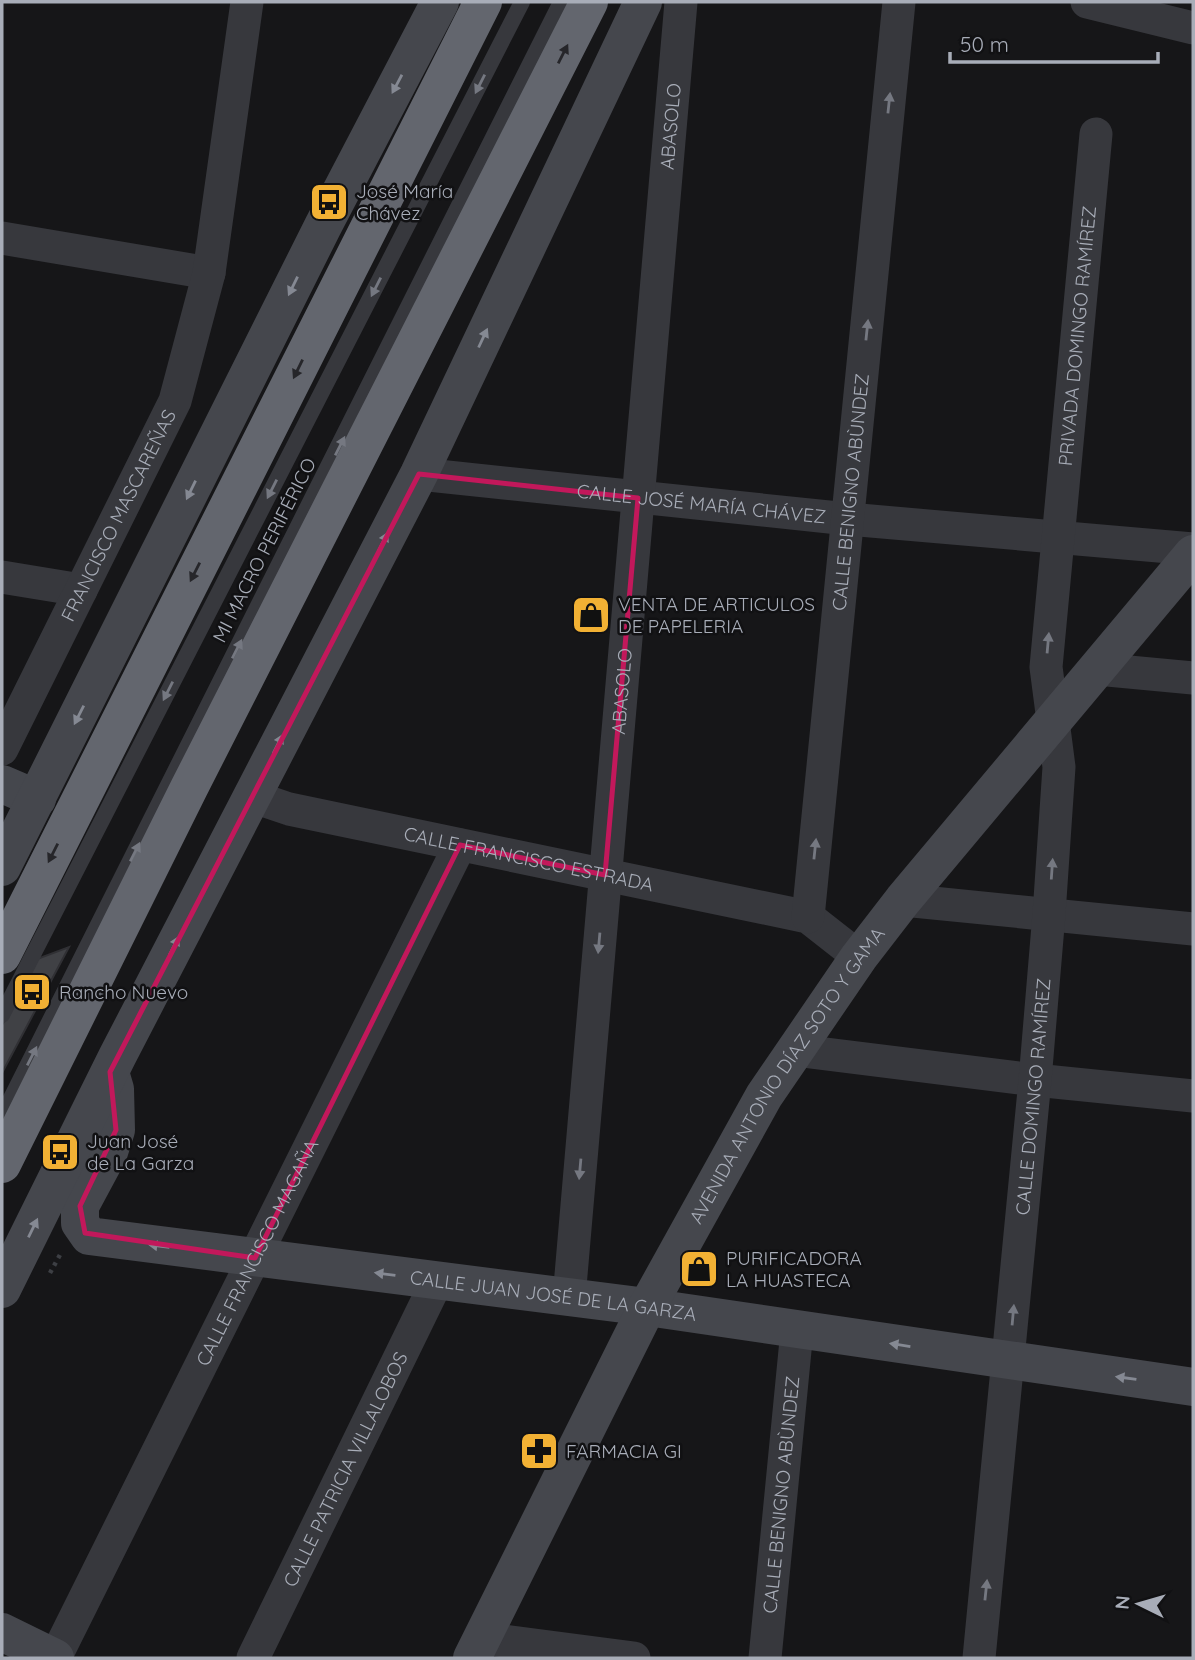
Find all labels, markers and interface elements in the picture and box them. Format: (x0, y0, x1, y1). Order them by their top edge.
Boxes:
scale bar (950, 21, 1158, 65)
text: 50 m (960, 31, 1009, 57)
one-way arrow (557, 44, 568, 64)
one-way arrow (391, 74, 402, 94)
one-way arrow (474, 74, 485, 94)
street label: ABASOLO (655, 82, 686, 171)
one-way arrow (884, 92, 895, 114)
place label: José María Chávez (356, 179, 453, 225)
bus stop icon: José María Chávez (308, 181, 350, 223)
street label: PRIVADA DOMINGO RAMÍREZ (1053, 205, 1101, 467)
one-way arrow (287, 276, 298, 296)
one-way arrow (370, 277, 381, 297)
one-way arrow (861, 318, 872, 340)
one-way arrow (478, 328, 489, 348)
one-way arrow (292, 359, 303, 379)
street label: CALLE BENIGNO ABÙNDEZ (827, 372, 874, 612)
street label: FRANCISCO MASCAREÑAS (55, 405, 181, 625)
one-way arrow (334, 436, 345, 456)
street label: MI MACRO PERIFÉRICO (207, 454, 321, 646)
one-way arrow (266, 479, 278, 499)
street label: CALLE JOSÉ MARÍA CHÁVEZ (576, 479, 827, 529)
one-way arrow (186, 480, 197, 500)
one-way arrow (377, 532, 389, 552)
one-way arrow (190, 562, 201, 582)
place label: VENTA DE ARTICULOS DE PAPELERIA (618, 592, 815, 638)
shop icon: VENTA DE ARTICULOS DE PAPELERIA (570, 594, 612, 636)
one-way arrow (1043, 631, 1054, 653)
one-way arrow (232, 639, 243, 659)
street label: ABASOLO (606, 647, 637, 735)
one-way arrow (162, 681, 174, 701)
one-way arrow (73, 705, 84, 725)
one-way arrow (273, 734, 284, 754)
street label: CALLE FRANCISCO ESTRADA (402, 821, 656, 897)
one-way arrow (810, 837, 821, 859)
one-way arrow (129, 842, 140, 862)
one-way arrow (48, 843, 59, 863)
one-way arrow (1047, 858, 1058, 880)
street label: AVENIDA ANTONIO DÍAZ SOTO Y GAMA (684, 922, 890, 1228)
one-way arrow (593, 932, 604, 954)
one-way arrow (168, 936, 180, 956)
bus stop icon: Rancho Nuevo (11, 971, 53, 1013)
street label: CALLE DOMINGO RAMÍREZ (1010, 977, 1056, 1216)
place label: Rancho Nuevo (59, 980, 188, 1004)
one-way arrow (26, 1045, 38, 1065)
place label: Juan José de La Garza (87, 1129, 194, 1175)
bus stop icon: Juan José de La Garza (39, 1131, 81, 1173)
street label: CALLE FRANCISCO MAGAÑA (190, 1135, 324, 1370)
one-way arrow (574, 1159, 585, 1181)
one-way arrow (27, 1218, 38, 1238)
one-way arrow (148, 1241, 170, 1252)
place label: PURIFICADORA LA HUASTECA (726, 1246, 862, 1292)
shop icon: PURIFICADORA LA HUASTECA (678, 1248, 720, 1290)
street label: CALLE JUAN JOSÉ DE LA GARZA (409, 1265, 698, 1326)
one-way arrow (374, 1269, 396, 1280)
one-way arrow (1008, 1304, 1019, 1326)
one-way arrow (889, 1339, 911, 1350)
street label: CALLE PATRICIA VILLALOBOS (278, 1348, 413, 1591)
one-way arrow (1115, 1372, 1137, 1383)
street label: CALLE BENIGNO ABÙNDEZ (757, 1375, 804, 1615)
pharmacy icon: FARMACIA GI (518, 1430, 560, 1472)
place label: FARMACIA GI (566, 1439, 682, 1463)
north arrow (1104, 1569, 1174, 1639)
one-way arrow (980, 1579, 991, 1601)
text: N (1110, 1595, 1135, 1611)

